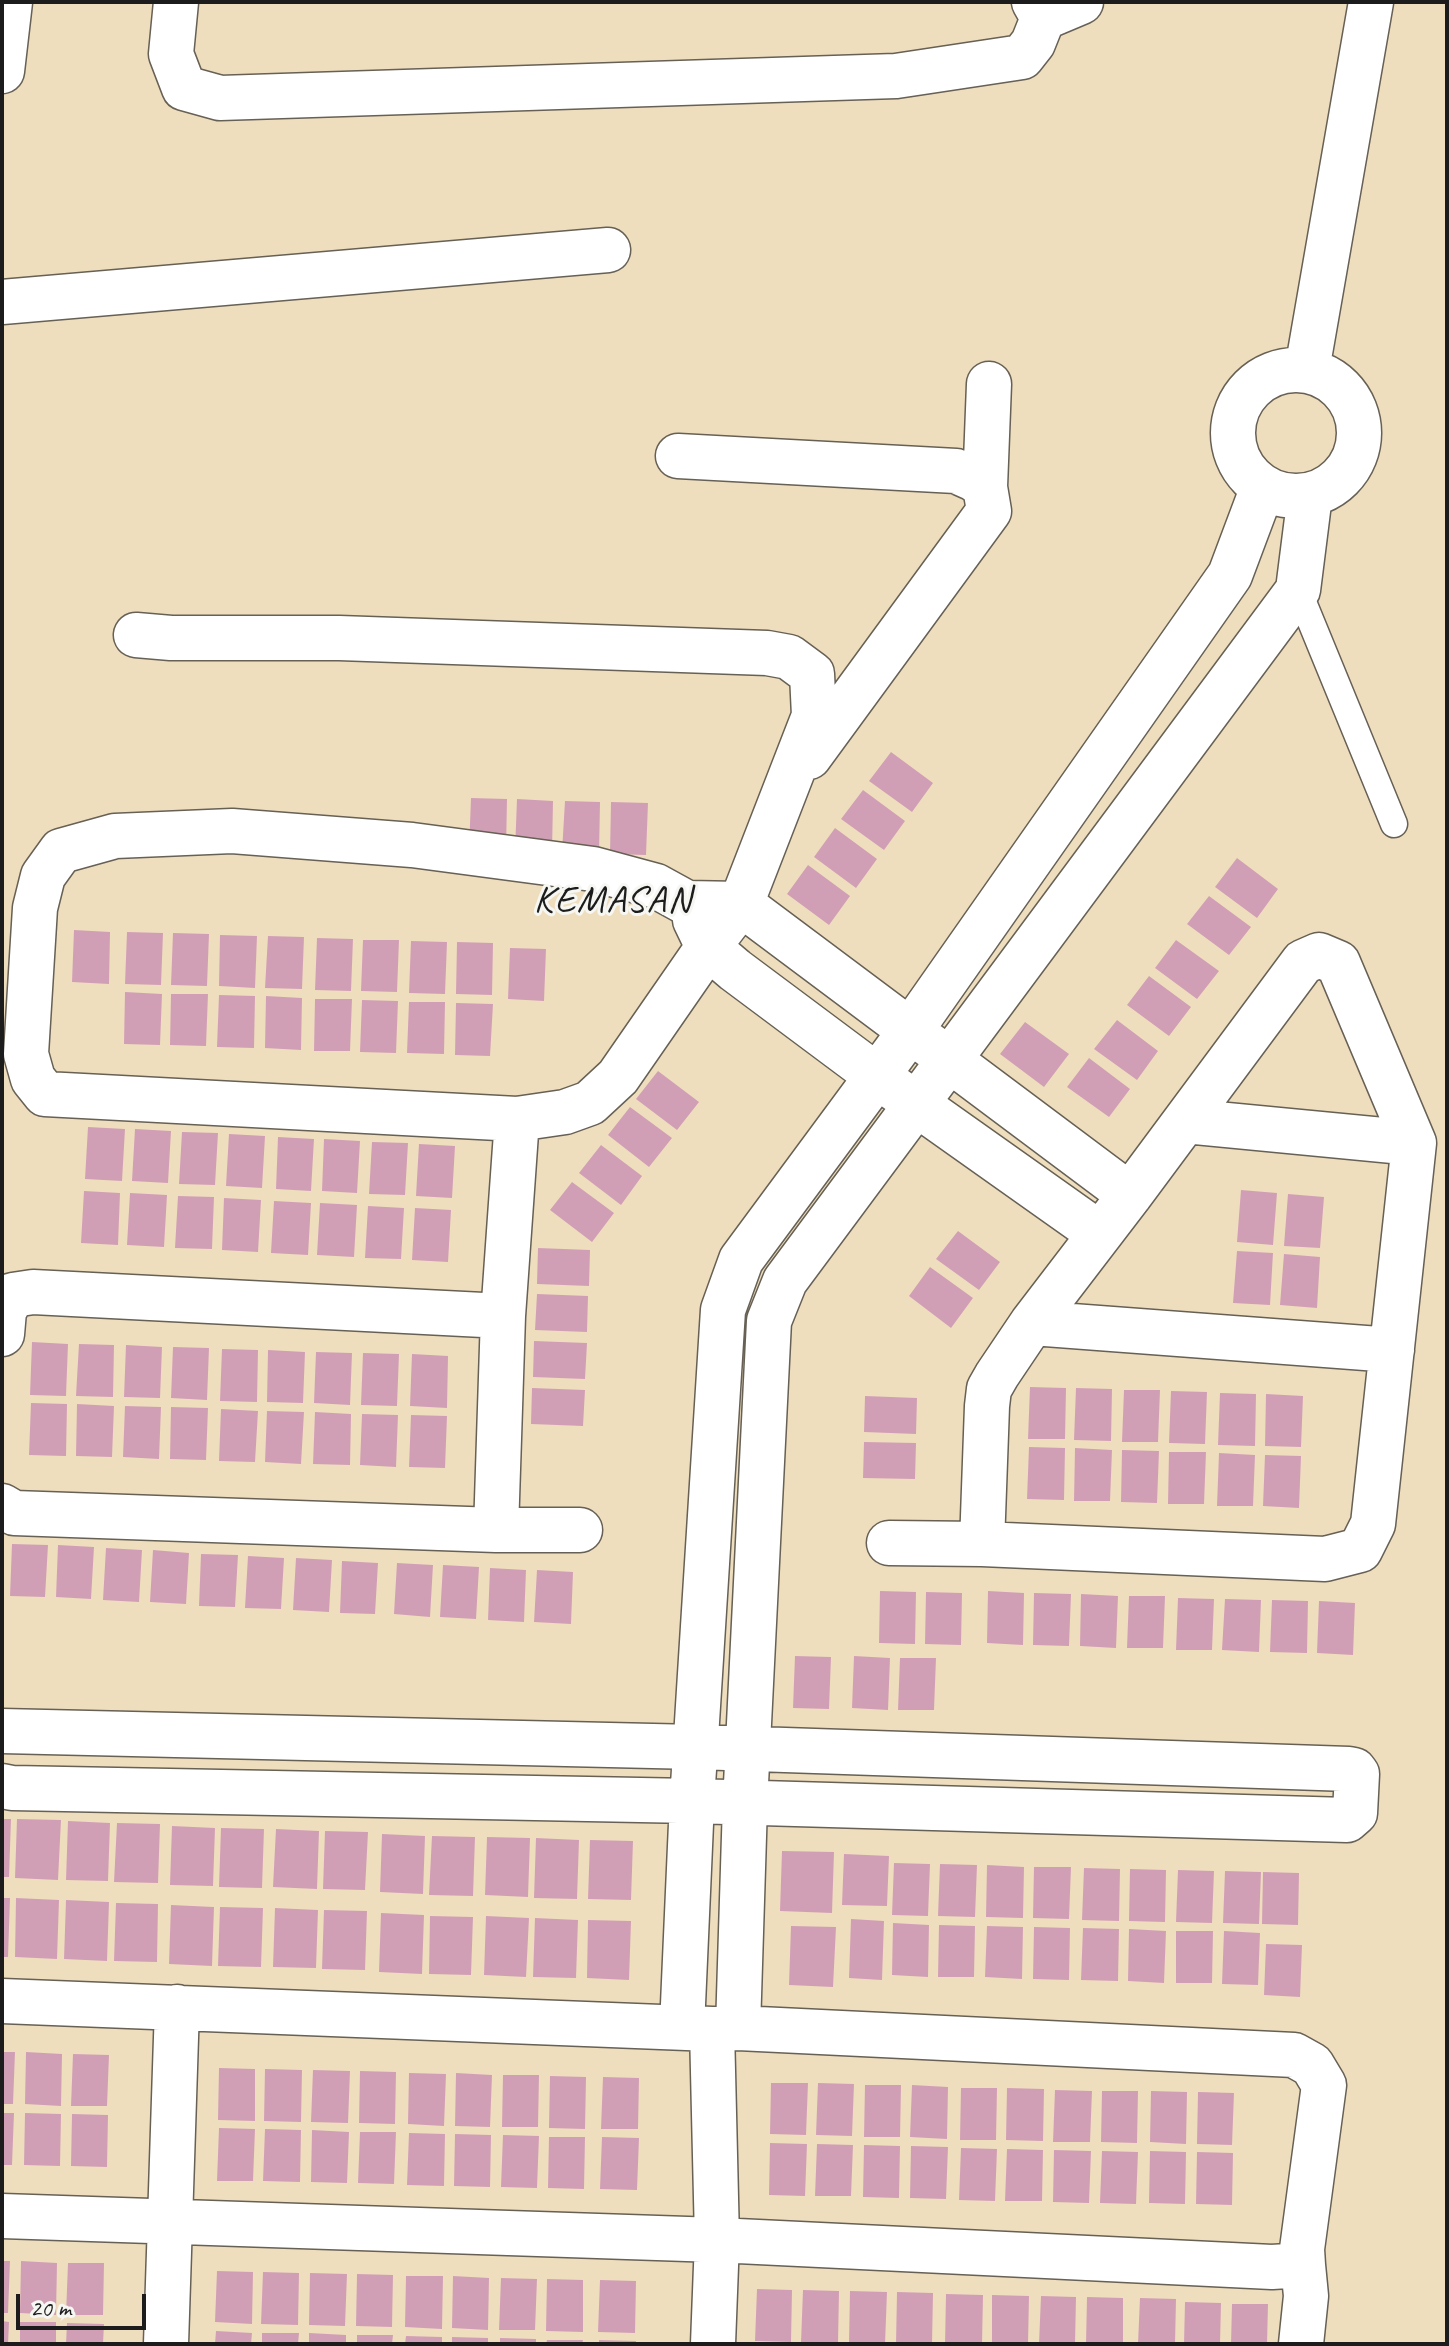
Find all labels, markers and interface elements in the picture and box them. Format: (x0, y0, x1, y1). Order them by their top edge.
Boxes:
district label: KEMASAN (534, 878, 692, 924)
scale bar (20, 2278, 150, 2328)
text: 20 m (30, 2293, 71, 2323)

